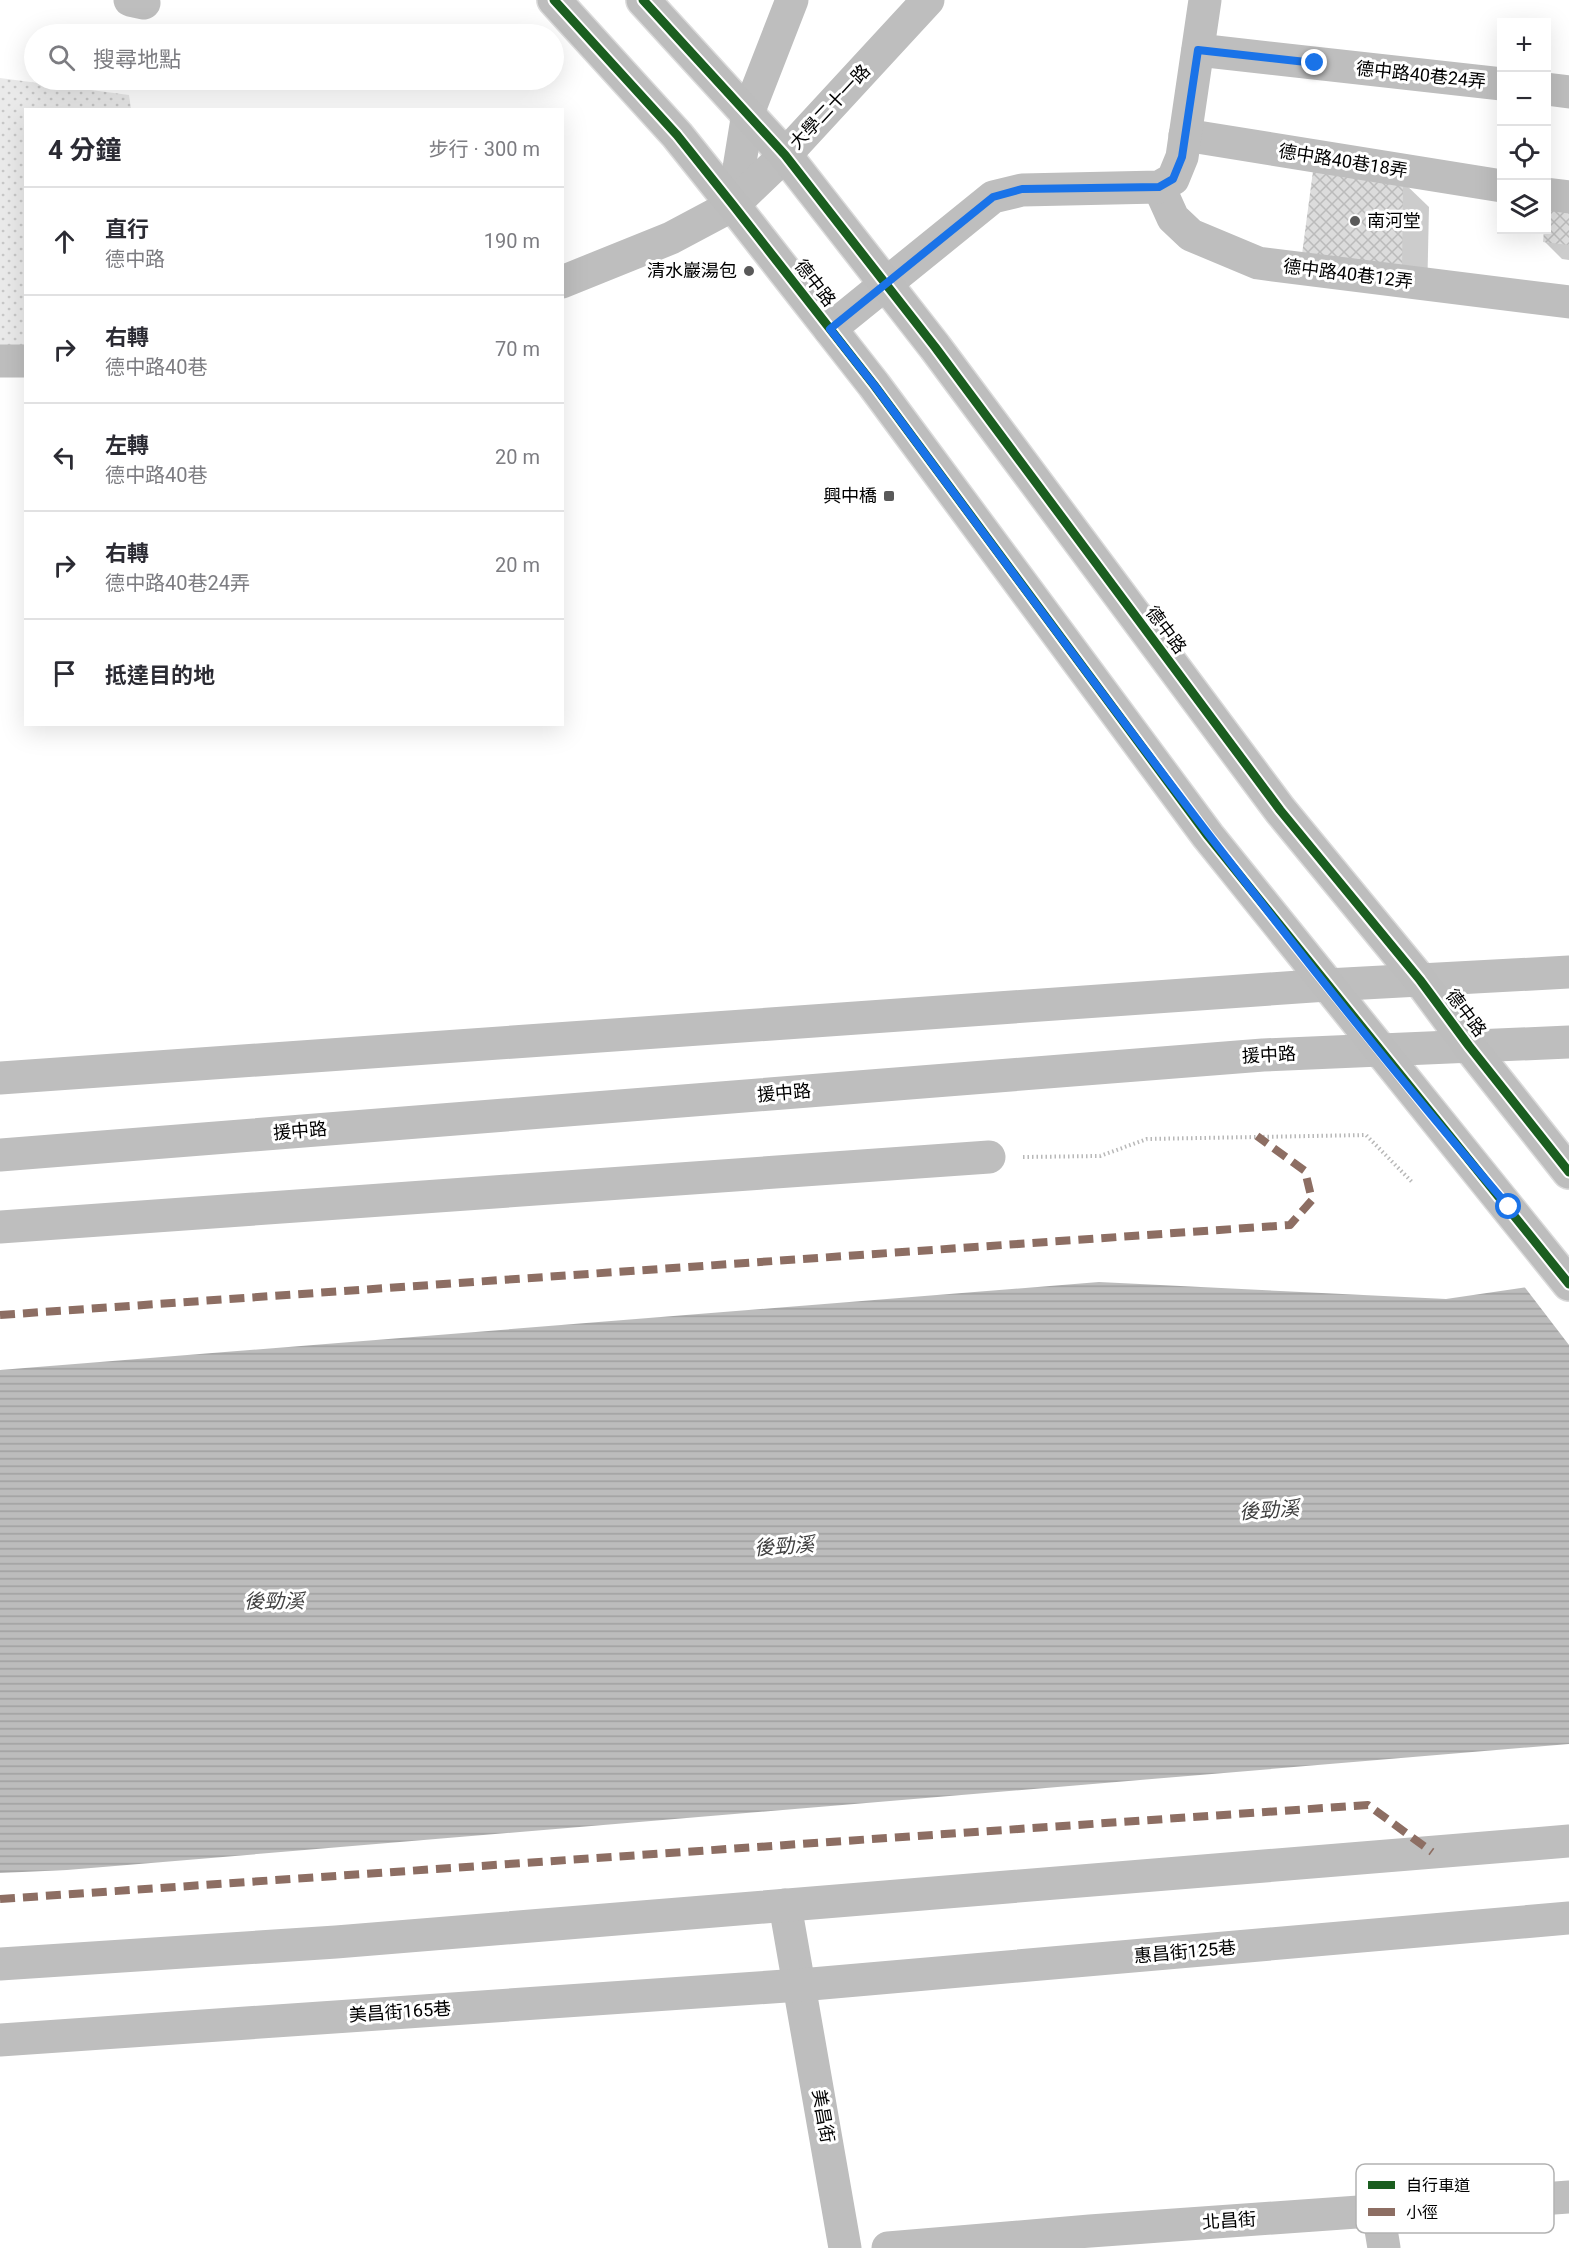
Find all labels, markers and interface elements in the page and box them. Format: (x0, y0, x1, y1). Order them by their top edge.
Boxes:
map controls (1497, 18, 1551, 234)
button: + (1497, 18, 1551, 72)
search box (24, 24, 564, 90)
icon: search (45, 41, 78, 74)
text: 搜尋地點 (93, 47, 181, 72)
route end (1301, 49, 1327, 75)
street label: 德中路40巷24弄 (1355, 57, 1487, 92)
street label: 大學二十一路 (785, 60, 874, 153)
button: − (1497, 72, 1551, 126)
button: locate (1497, 126, 1551, 180)
text: 4 分鐘 (48, 135, 121, 165)
text: 步行 · 300 m (429, 137, 540, 161)
street label: 德中路40巷18弄 (1277, 140, 1409, 181)
button: layers (1497, 180, 1551, 234)
place label: 南河堂 (1367, 210, 1421, 231)
marker: 南河堂 (1348, 214, 1362, 228)
text: 直行 (105, 217, 149, 242)
icon: ahead (48, 225, 81, 258)
text: 190 m (484, 229, 540, 253)
text: 德中路 (105, 247, 165, 271)
street label: 德中路 (790, 255, 840, 310)
street label: 德中路40巷12弄 (1282, 255, 1414, 292)
place label: 清水巖湯包 (647, 260, 737, 281)
marker: 清水巖湯包 (742, 264, 756, 278)
text: 右轉 (105, 325, 149, 350)
icon: right (48, 333, 81, 366)
text: 70 m (495, 337, 540, 361)
text: 德中路40巷 (105, 355, 207, 379)
text: 左轉 (105, 433, 149, 458)
icon: left (48, 441, 81, 474)
text: 20 m (495, 445, 540, 469)
text: 德中路40巷 (105, 463, 207, 487)
place label: 興中橋 (823, 485, 877, 506)
marker: 興中橋 (882, 489, 896, 503)
text: 右轉 (105, 541, 149, 566)
icon: right (48, 549, 81, 582)
text: 20 m (495, 553, 540, 577)
text: 德中路40巷24弄 (105, 571, 250, 595)
street label: 德中路 (1142, 602, 1191, 658)
icon: arrive (48, 657, 81, 690)
text: 抵達目的地 (105, 663, 215, 688)
street label: 德中路 (1442, 985, 1491, 1041)
street label: 援中路 (1241, 1043, 1296, 1066)
street label: 援中路 (756, 1080, 812, 1105)
street label: 援中路 (272, 1118, 328, 1143)
route start (1495, 1193, 1521, 1219)
water label: 後勁溪 (1238, 1496, 1303, 1524)
water label: 後勁溪 (753, 1532, 818, 1560)
water label: 後勁溪 (244, 1589, 307, 1613)
street label: 惠昌街125巷 (1133, 1937, 1237, 1966)
street label: 美昌街165巷 (348, 1997, 452, 2026)
street label: 美昌街 (808, 2088, 839, 2144)
legend (1356, 2164, 1554, 2233)
text: 自行車道 (1406, 2176, 1470, 2195)
text: 小徑 (1406, 2203, 1438, 2222)
street label: 北昌街 (1201, 2208, 1257, 2233)

